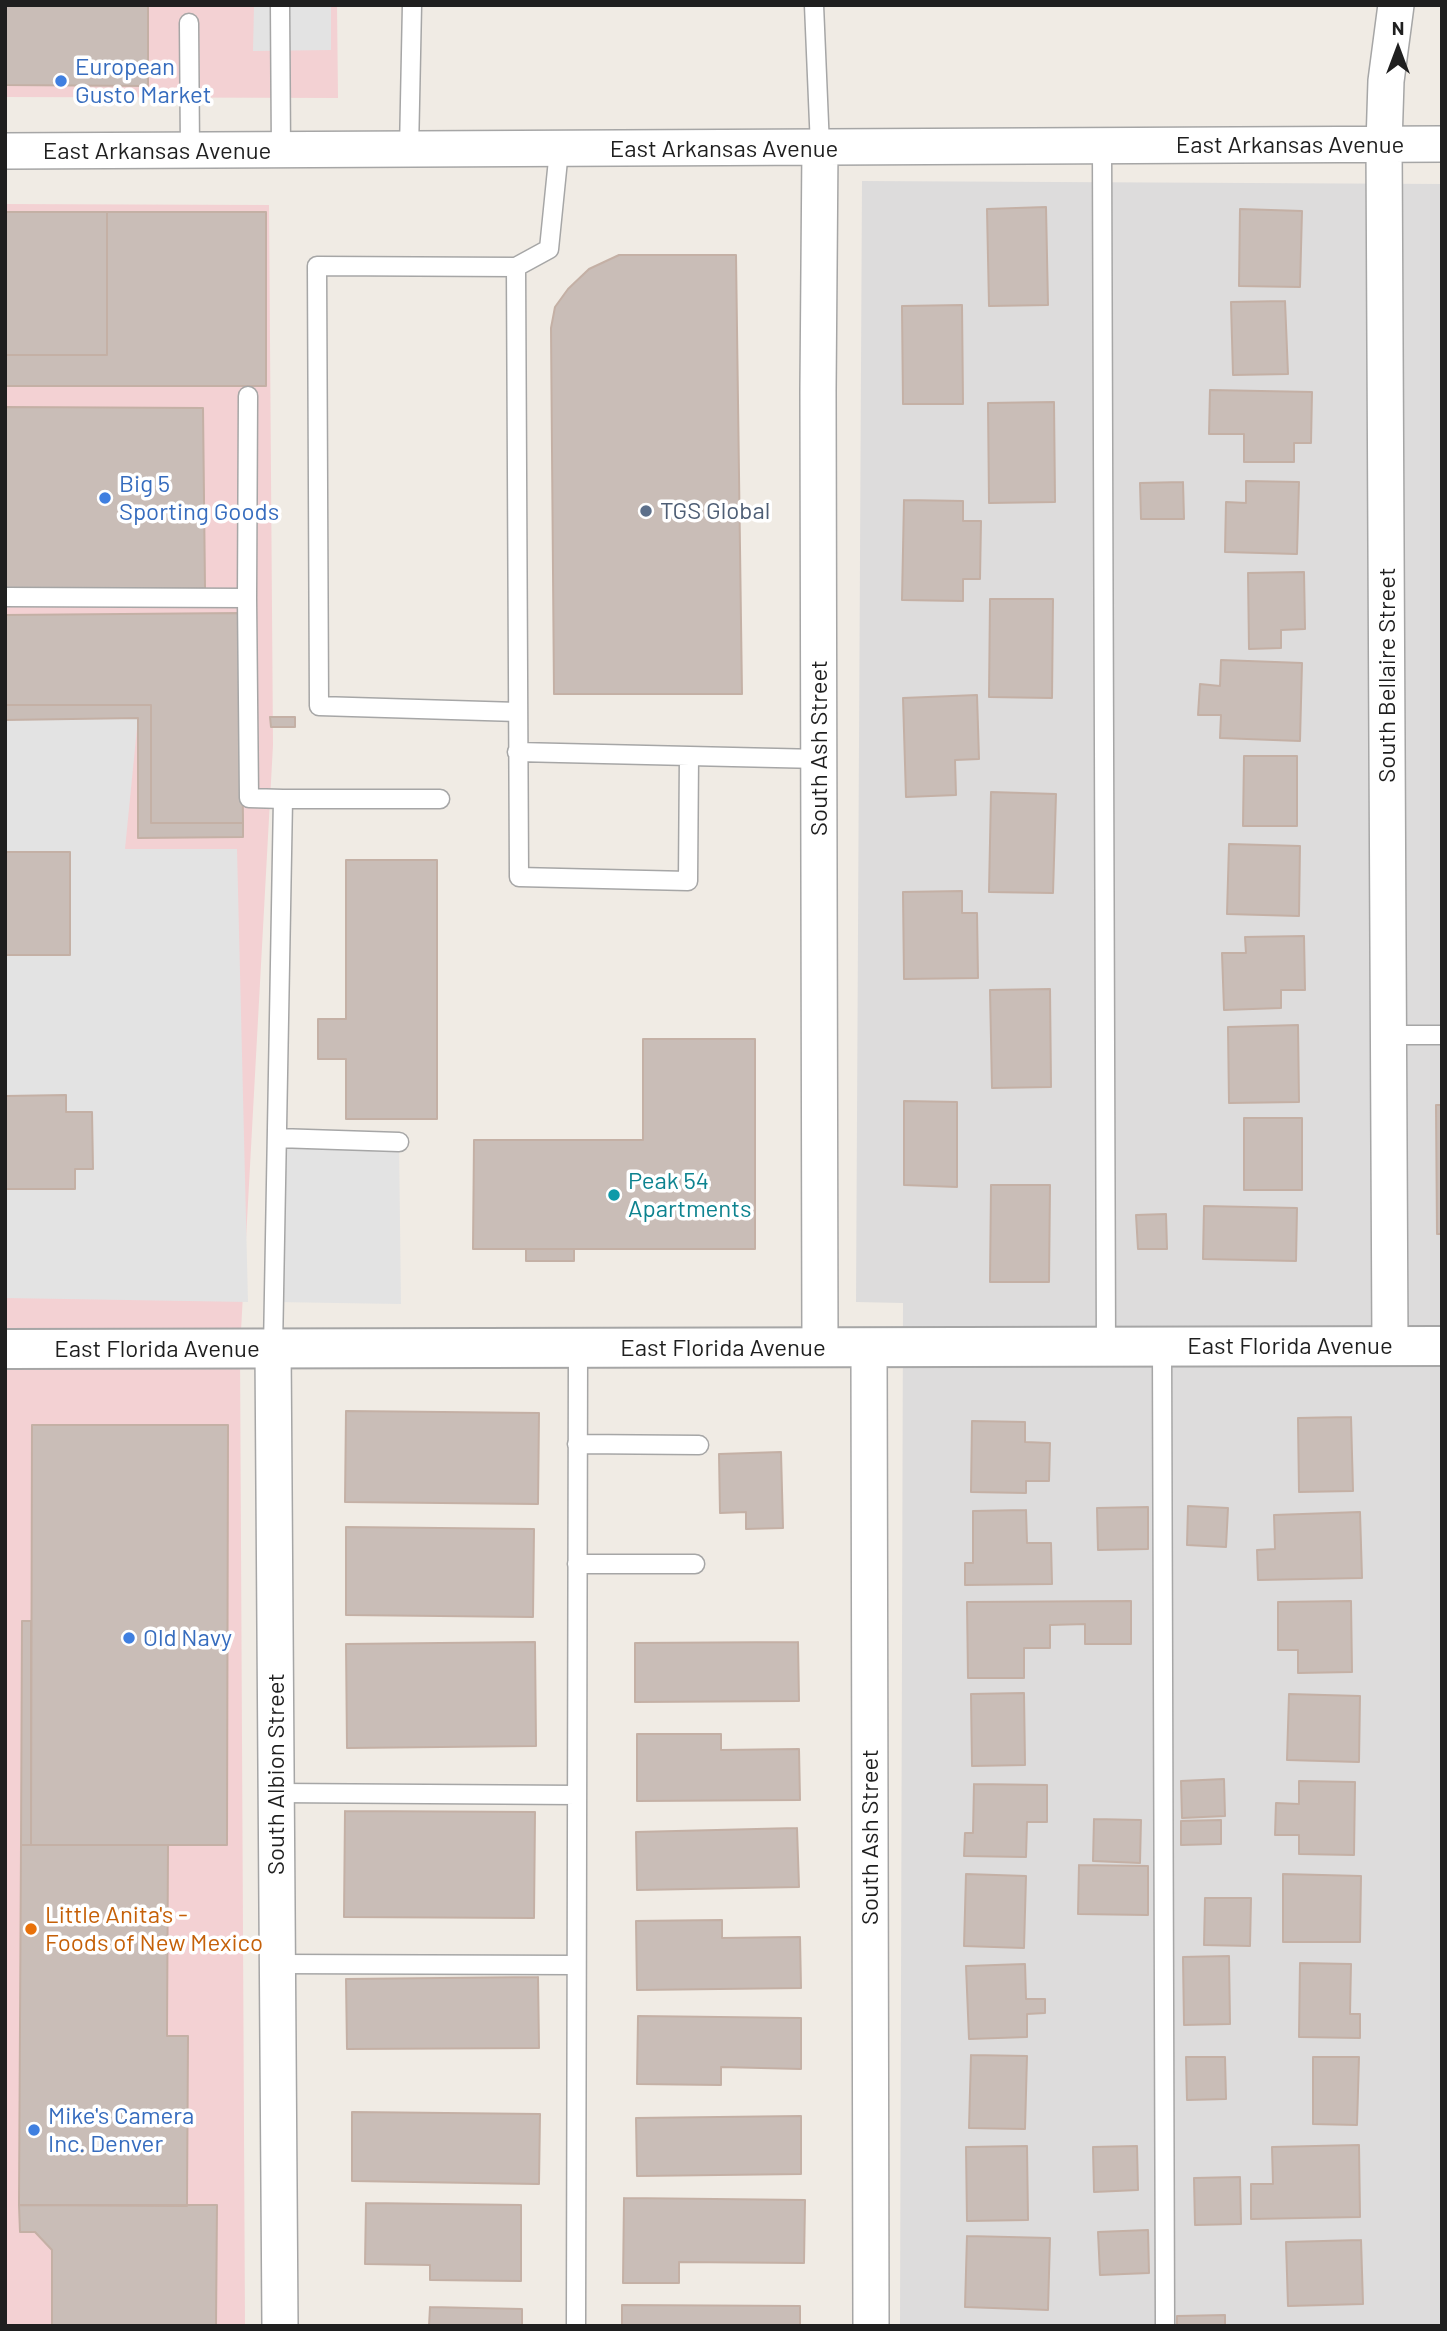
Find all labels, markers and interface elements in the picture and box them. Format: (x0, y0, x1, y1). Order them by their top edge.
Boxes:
north arrow (1363, 14, 1433, 84)
text: N (1392, 16, 1404, 39)
place label: European Gusto Market (75, 53, 211, 109)
marker: European Gusto Market (53, 73, 69, 89)
street label: East Arkansas Avenue (1176, 131, 1404, 159)
street label: East Arkansas Avenue (610, 135, 838, 163)
street label: East Arkansas Avenue (43, 137, 271, 165)
place label: Big 5 Sporting Goods (119, 470, 279, 526)
marker: Big 5 Sporting Goods (97, 490, 113, 506)
place label: TGS Global (660, 497, 770, 525)
marker: TGS Global (638, 503, 654, 519)
street label: South Bellaire Street (1373, 567, 1401, 783)
street label: South Ash Street (805, 660, 833, 836)
place label: Peak 54 Apartments (628, 1167, 752, 1223)
marker: Peak 54 Apartments (606, 1187, 622, 1203)
street label: East Florida Avenue (1187, 1332, 1393, 1360)
street label: East Florida Avenue (620, 1334, 826, 1362)
street label: East Florida Avenue (54, 1335, 260, 1363)
place label: Old Navy (143, 1624, 232, 1652)
marker: Old Navy (121, 1630, 137, 1646)
street label: South Albion Street (262, 1673, 290, 1875)
street label: South Ash Street (856, 1749, 884, 1925)
place label: Little Anita's - Foods of New Mexico (45, 1901, 263, 1957)
marker: Little Anita's - Foods of New Mexico (23, 1921, 39, 1937)
place label: Mike's Camera Inc. Denver (48, 2102, 194, 2158)
marker: Mike's Camera Inc. Denver (26, 2122, 42, 2138)

